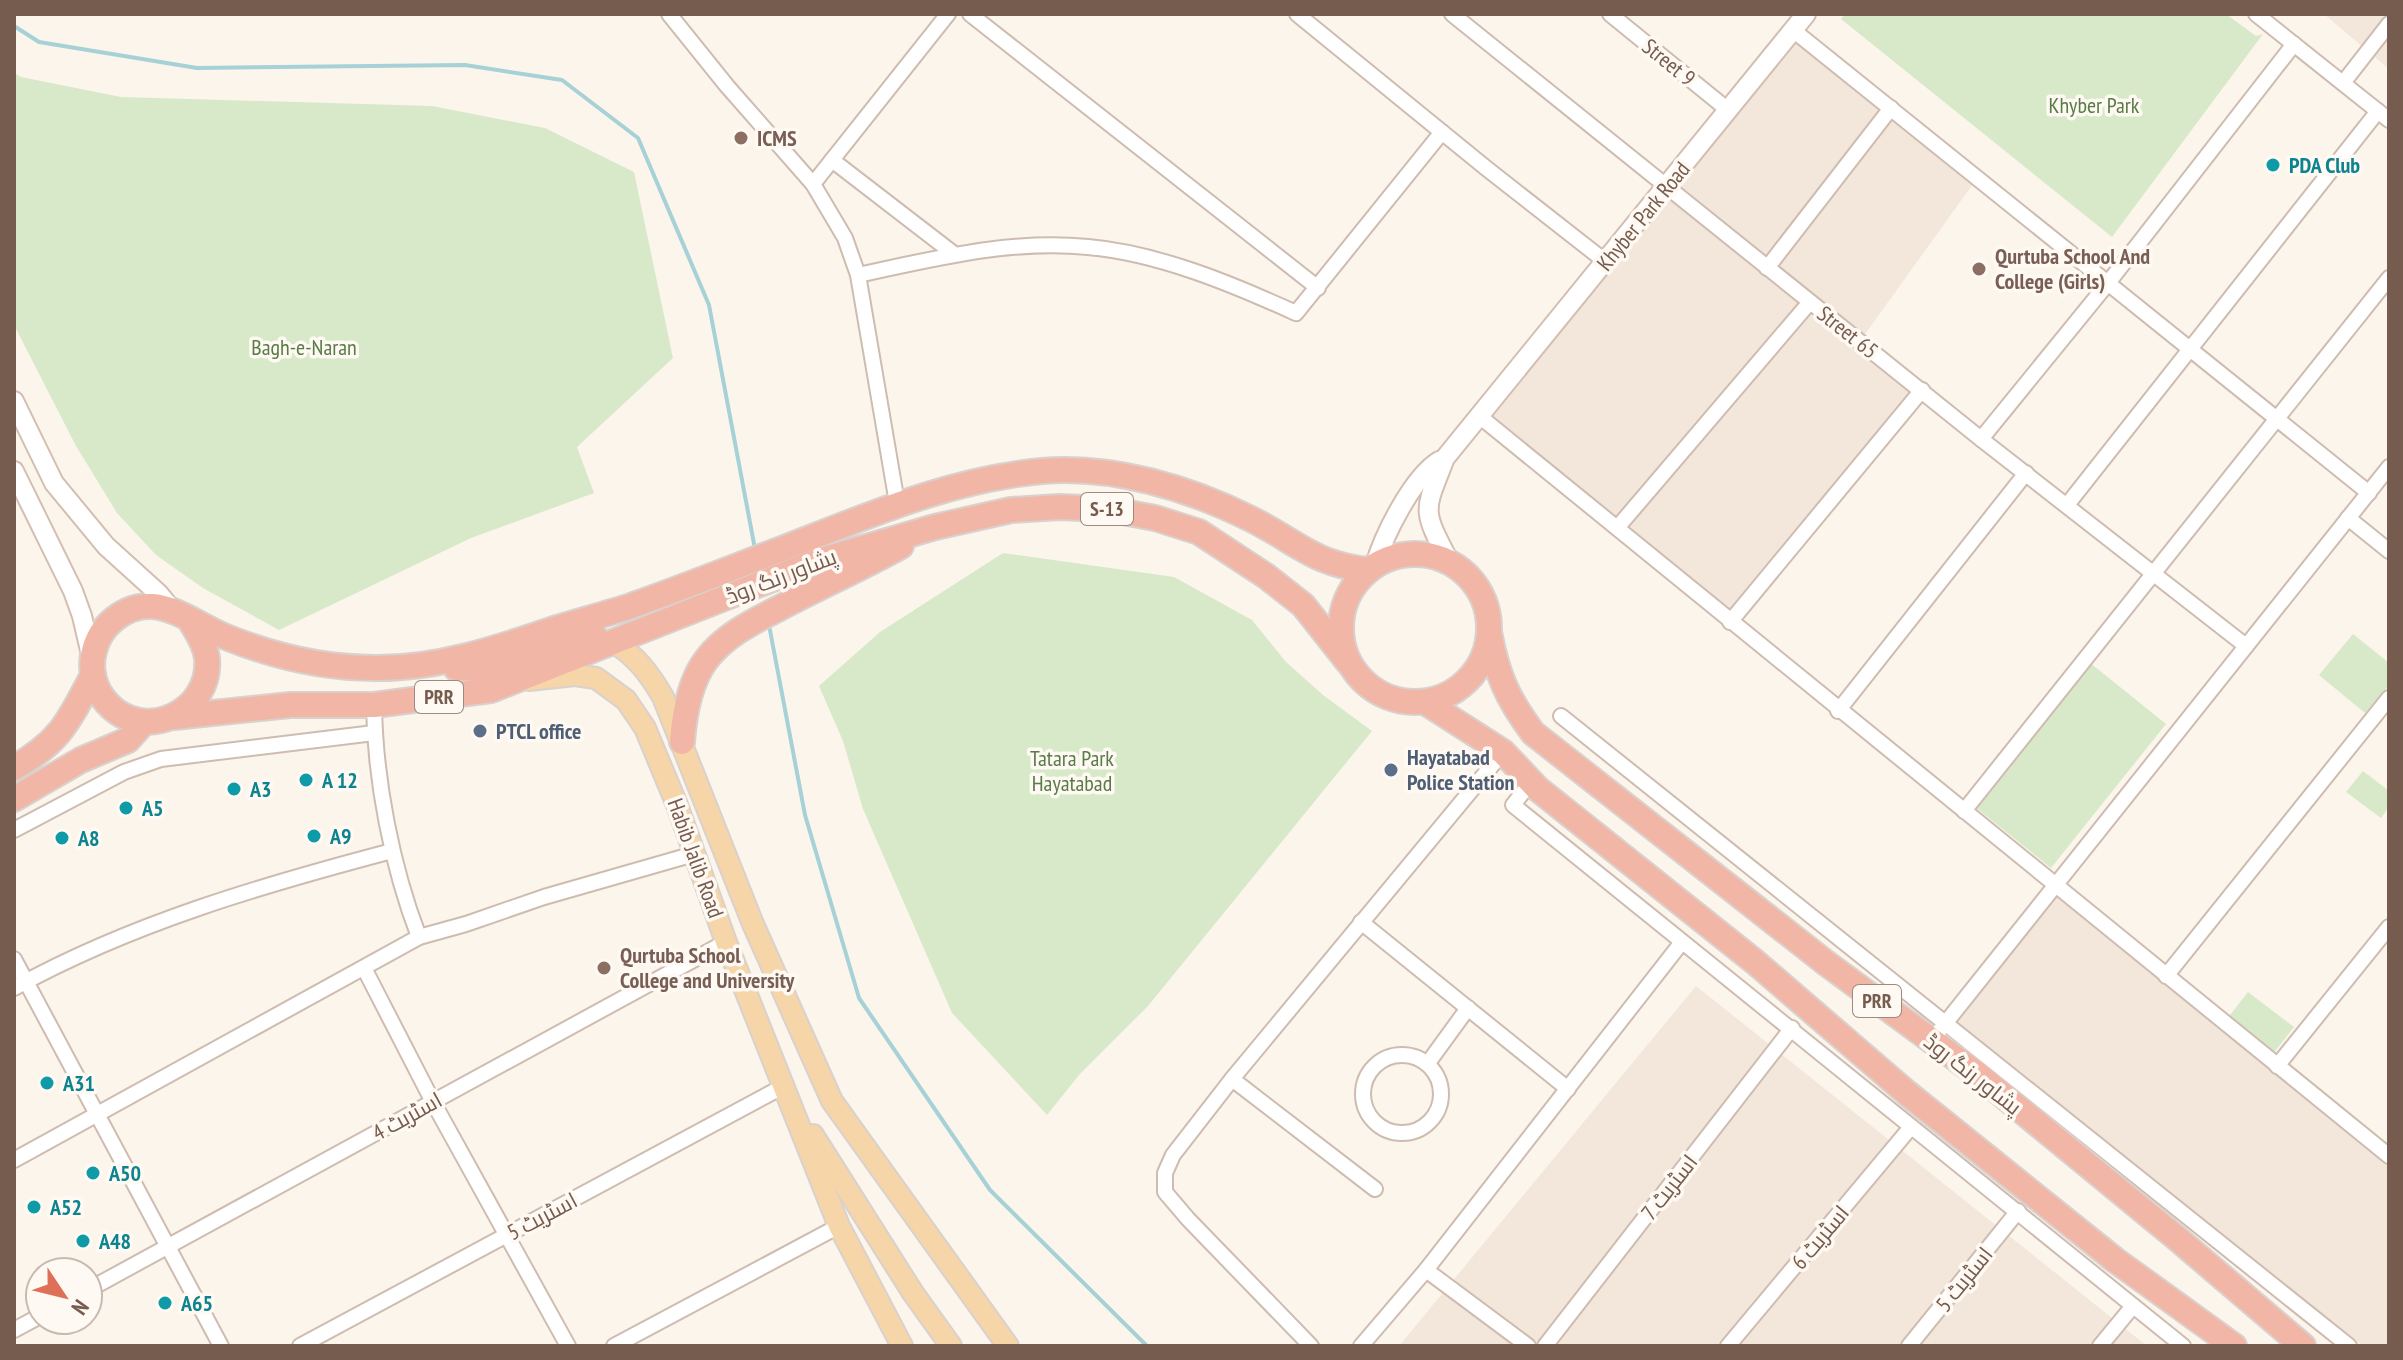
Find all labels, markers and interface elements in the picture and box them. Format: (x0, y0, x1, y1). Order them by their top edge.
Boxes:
street label: Street 9 (1637, 32, 1701, 92)
park label: Khyber Park (2049, 91, 2140, 119)
place label: ICMS (757, 124, 797, 152)
marker: ICMS (732, 129, 750, 147)
place label: PDA Club (2289, 151, 2360, 179)
street label: Khyber Park Road (1590, 156, 1696, 276)
marker: PDA Club (2264, 156, 2282, 174)
place label: Qurtuba School And College (Girls) (1995, 242, 2150, 295)
marker: Qurtuba School And College (Girls) (1970, 260, 1988, 278)
street label: Street 65 (1812, 299, 1884, 365)
park label: Bagh-e-Naran (251, 333, 357, 361)
road number: S-13 (1081, 493, 1133, 525)
street label: پشاور رنگ روڈ (722, 542, 841, 611)
road number: PRR (415, 681, 463, 713)
place label: PTCL office (496, 717, 581, 745)
marker: PTCL office (471, 722, 489, 740)
place label: Hayatabad Police Station (1407, 743, 1515, 796)
park label: Tatara Park Hayatabad (1030, 744, 1114, 797)
marker: Hayatabad Police Station (1382, 761, 1400, 779)
place label: A 12 (321, 766, 358, 794)
marker: A 12 (297, 771, 315, 789)
place label: A3 (249, 775, 272, 803)
marker: A3 (225, 780, 243, 798)
place label: A5 (141, 794, 164, 822)
street label: Habib Jalib Road (661, 795, 731, 921)
marker: A5 (117, 799, 135, 817)
place label: A9 (329, 822, 352, 850)
place label: A8 (77, 824, 100, 852)
marker: A9 (305, 827, 323, 845)
marker: A8 (53, 829, 71, 847)
place label: Qurtuba School College and University (620, 941, 796, 994)
marker: Qurtuba School College and University (595, 959, 613, 977)
road number: PRR (1853, 985, 1901, 1017)
street label: پشاور رنگ روڈ (1918, 1027, 2028, 1122)
place label: A31 (62, 1069, 95, 1097)
marker: A31 (38, 1074, 56, 1092)
street label: اسٹریٹ 4 (367, 1085, 447, 1147)
street label: اسٹریٹ 7 (1635, 1149, 1703, 1225)
place label: A50 (108, 1159, 141, 1187)
marker: A50 (84, 1164, 102, 1182)
street label: اسٹریٹ 5 (502, 1186, 582, 1246)
place label: A52 (49, 1193, 82, 1221)
marker: A52 (25, 1198, 43, 1216)
street label: اسٹریٹ 6 (1785, 1199, 1855, 1275)
place label: A48 (98, 1227, 131, 1255)
marker: A48 (74, 1232, 92, 1250)
street label: اسٹریٹ 5 (1929, 1241, 1999, 1317)
north arrow (24, 1256, 104, 1336)
place label: A65 (180, 1289, 213, 1317)
marker: A65 (156, 1294, 174, 1312)
text: N (66, 1295, 95, 1320)

